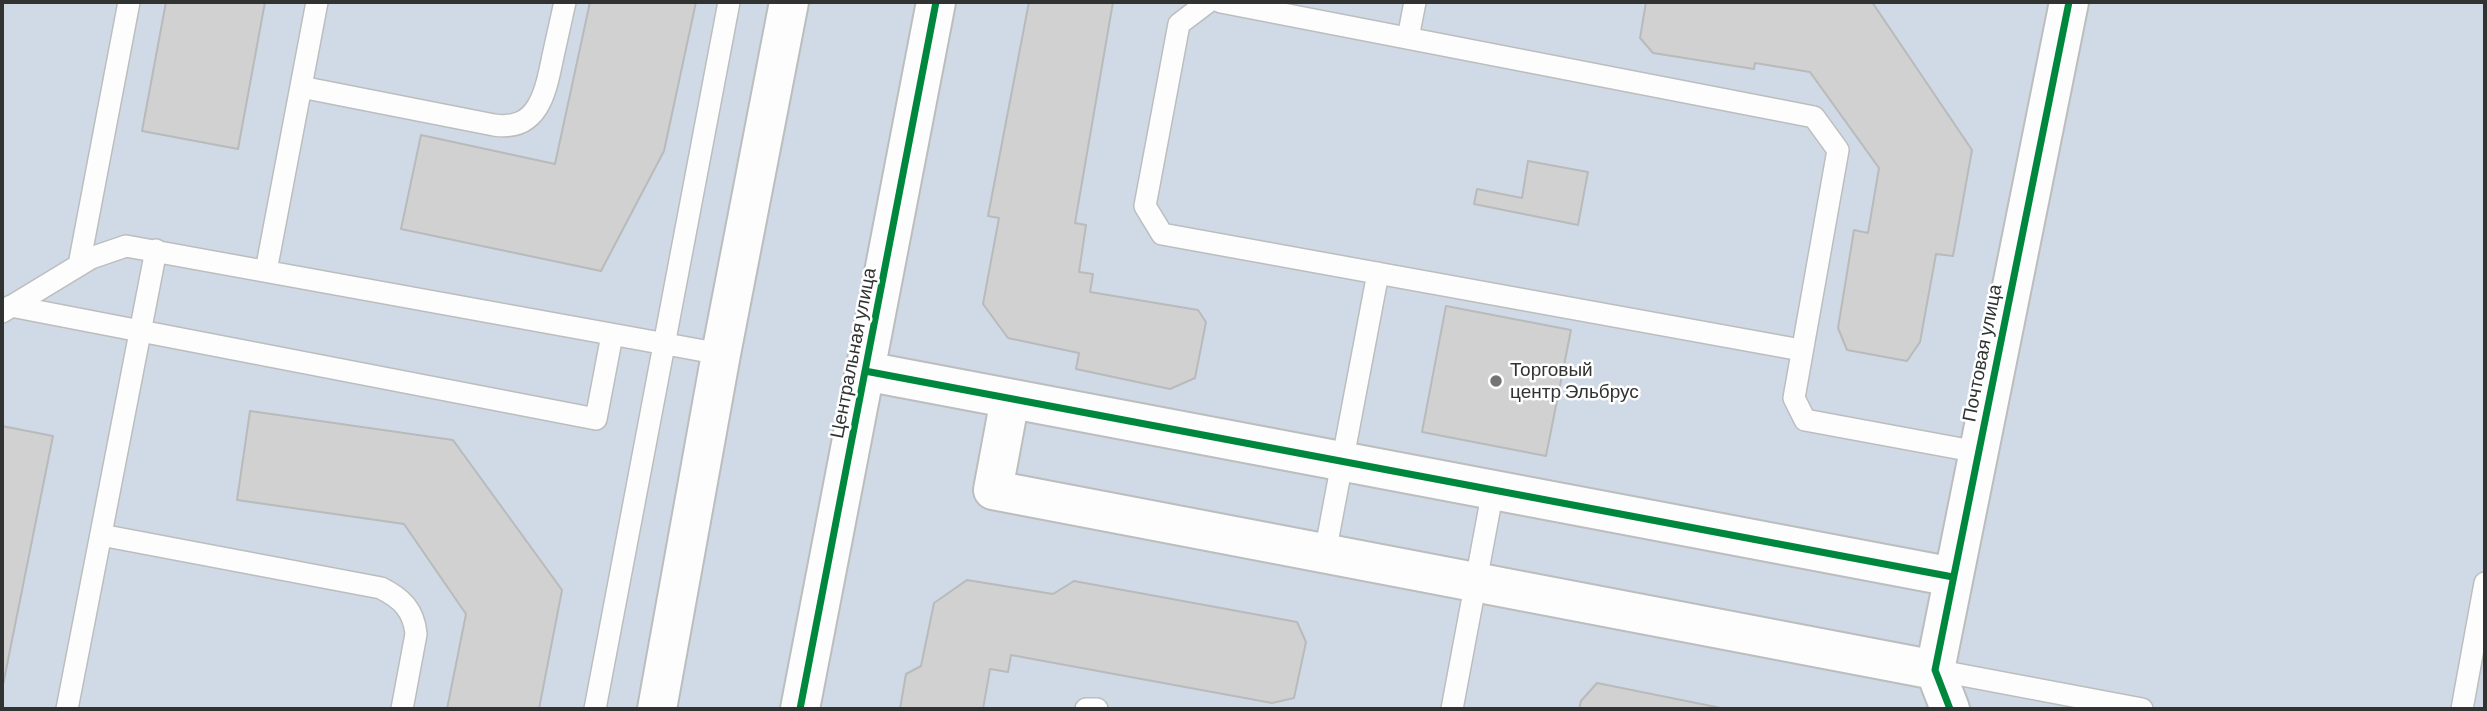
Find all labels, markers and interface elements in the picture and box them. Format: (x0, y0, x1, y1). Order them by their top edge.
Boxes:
street label: Центральная улица (825, 266, 881, 440)
street label: Почтовая улица (1957, 282, 2007, 424)
place label: Торговый центр Эльбрус (1510, 359, 1639, 403)
marker: Торговый центр Эльбрус (1488, 373, 1504, 389)

